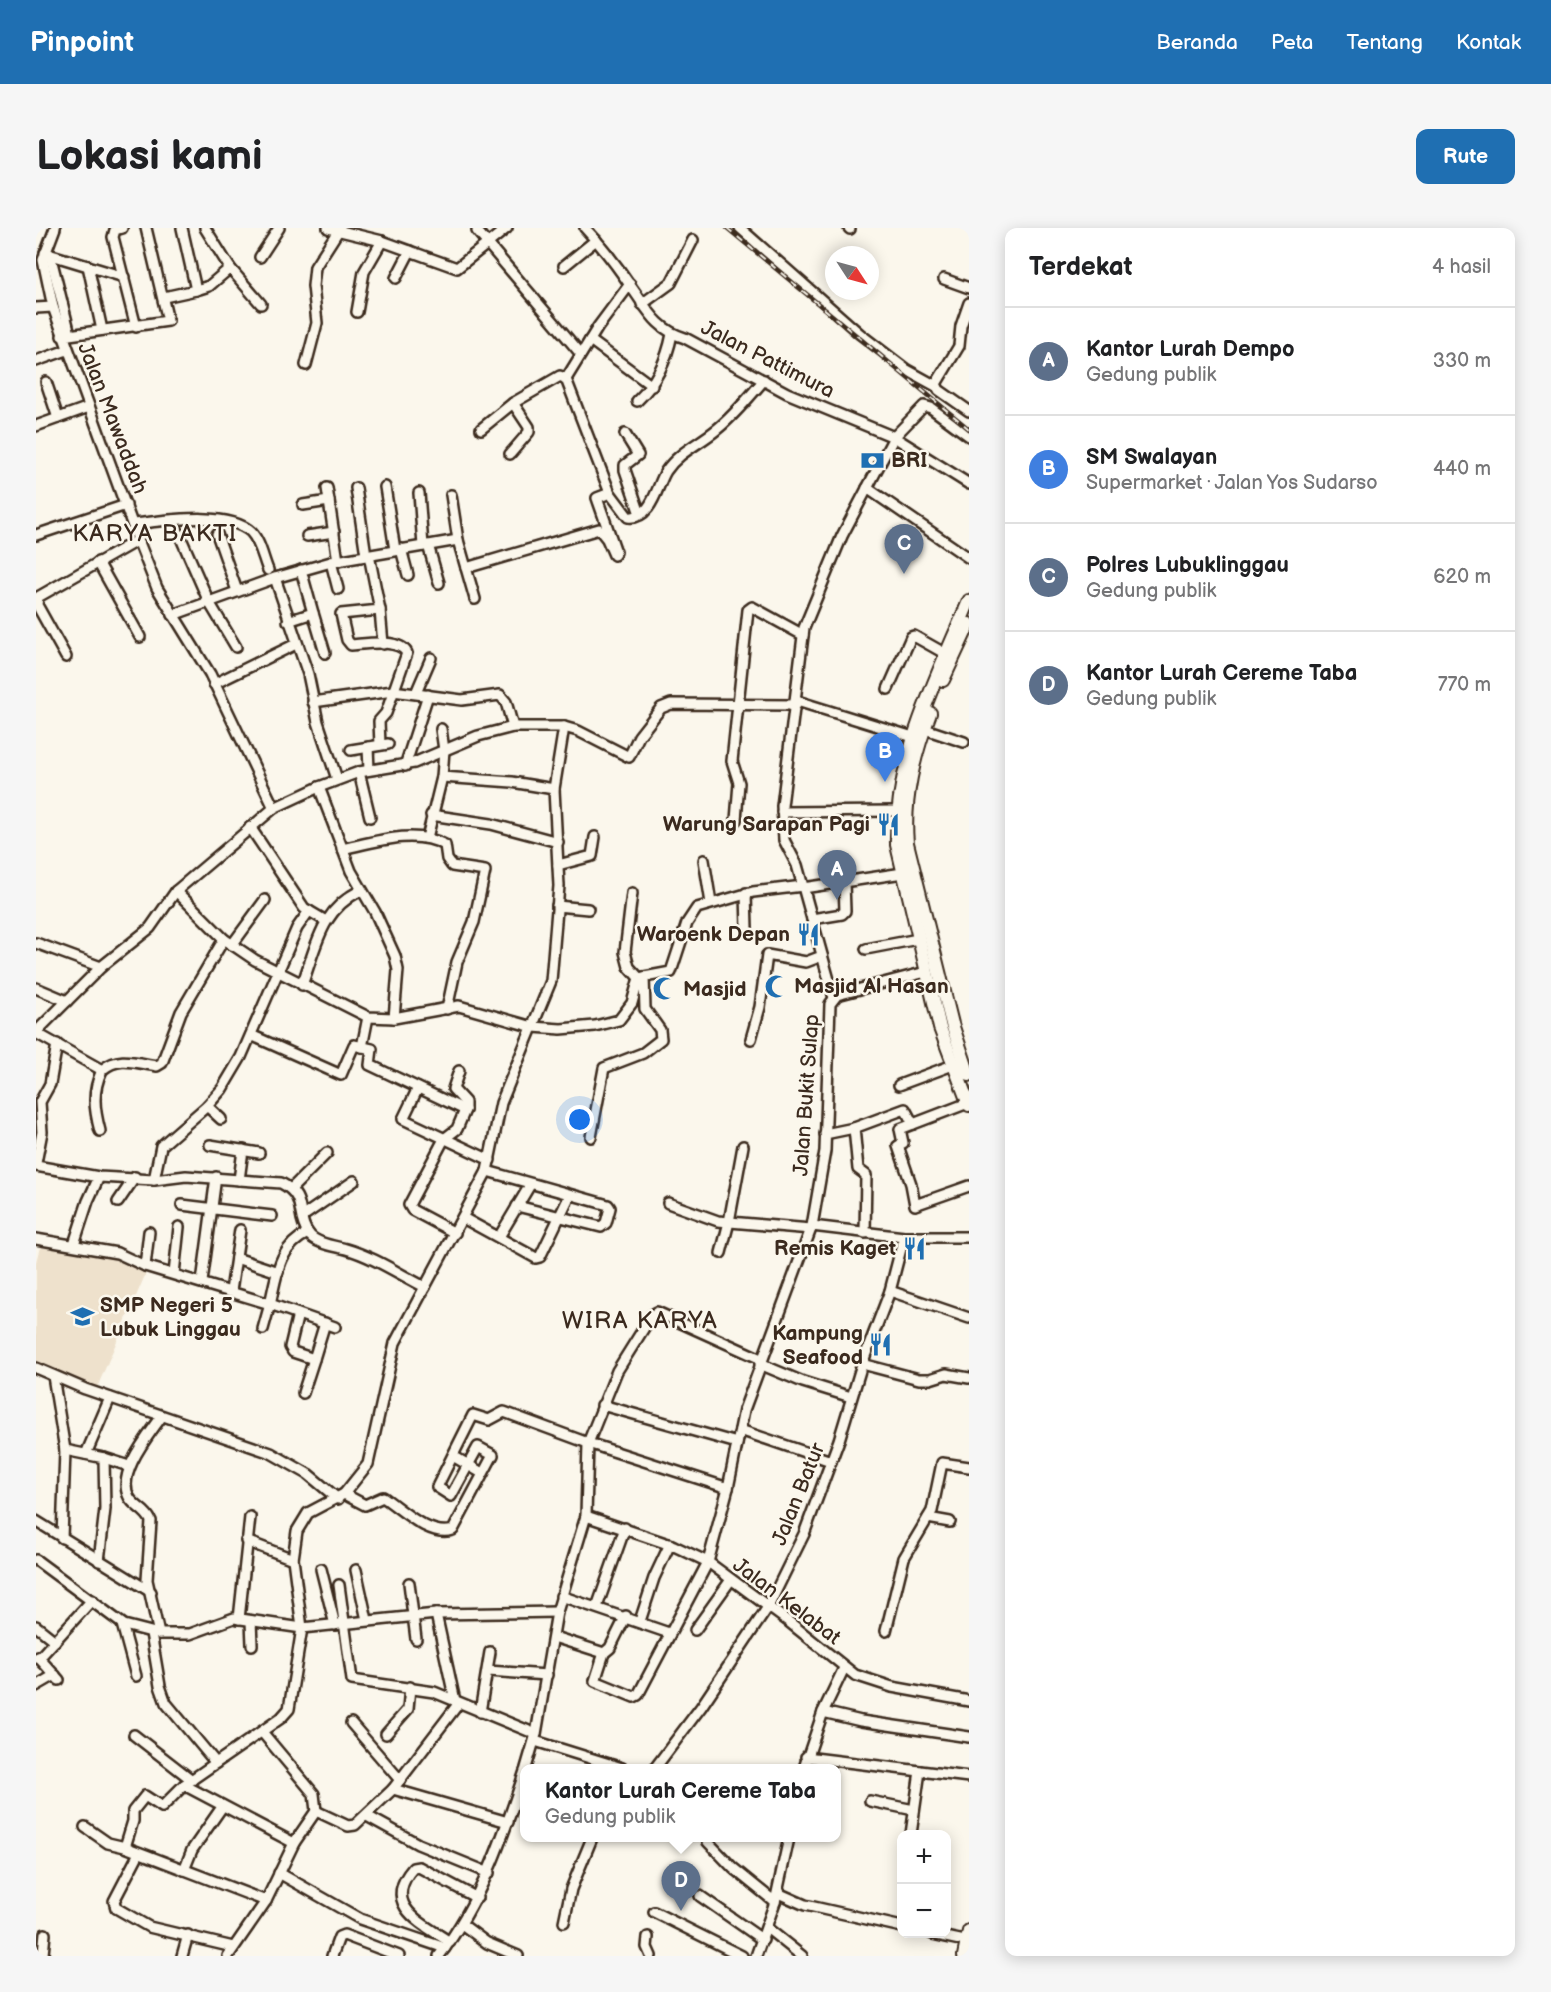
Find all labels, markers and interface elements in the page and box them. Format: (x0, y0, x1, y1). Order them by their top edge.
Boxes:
text: Pinpoint (30, 26, 134, 59)
text: Beranda (1156, 30, 1238, 55)
text: Peta (1271, 30, 1314, 55)
text: Tentang (1347, 30, 1423, 55)
text: Kontak (1456, 30, 1521, 55)
button: Rute (1416, 129, 1515, 184)
text: Lokasi kami (36, 131, 262, 182)
north arrow (825, 246, 879, 300)
text: Terdekat (1029, 252, 1132, 283)
text: 4 hasil (1432, 255, 1491, 279)
street label: Jalan Pattimura (697, 315, 839, 404)
text: Kantor Lurah Dempo (1086, 336, 1294, 363)
street label: Jalan Mawaddah (72, 339, 153, 497)
text: A (1042, 349, 1055, 373)
text: 330 m (1433, 349, 1491, 373)
text: Gedung publik (1086, 363, 1216, 387)
text: SM Swalayan (1086, 444, 1217, 471)
bank icon: BRI (860, 447, 886, 473)
place label: BRI (891, 448, 927, 473)
text: B (1041, 457, 1056, 481)
text: 440 m (1433, 457, 1491, 481)
text: Supermarket · Jalan Yos Sudarso (1086, 471, 1378, 495)
district label: KARYA BAKTI (72, 519, 238, 548)
pin: C (884, 524, 924, 574)
text: Polres Lubuklinggau (1086, 552, 1289, 579)
text: C (1041, 565, 1056, 589)
text: 620 m (1433, 565, 1491, 589)
text: Gedung publik (1086, 579, 1216, 603)
text: Kantor Lurah Cereme Taba (1086, 660, 1357, 687)
text: D (1042, 673, 1055, 697)
text: 770 m (1438, 673, 1491, 697)
text: Gedung publik (1086, 687, 1216, 711)
pin: B (866, 732, 904, 782)
restaurant icon: Warung Sarapan Pagi (875, 811, 901, 837)
place label: Warung Sarapan Pagi (663, 812, 870, 837)
pin: A (818, 850, 856, 900)
restaurant icon: Waroenk Depan (795, 921, 821, 947)
place label: Waroenk Depan (637, 922, 790, 947)
mosque icon: Masjid Al Hasan (763, 973, 789, 999)
place label: Masjid Al Hasan (794, 974, 949, 999)
mosque icon: Masjid (652, 976, 678, 1002)
place label: Masjid (683, 977, 747, 1002)
street label: Jalan Bukit Sulap (788, 1013, 825, 1177)
your location (565, 1105, 594, 1134)
restaurant icon: Remis Kaget (901, 1235, 927, 1261)
place label: Remis Kaget (774, 1236, 896, 1261)
place label: SMP Negeri 5 Lubuk Linggau (100, 1293, 241, 1342)
school or university icon: SMP Negeri 5 Lubuk Linggau (69, 1304, 95, 1330)
district label: WIRA KARYA (562, 1306, 718, 1335)
place label: Kampung Seafood (772, 1321, 863, 1370)
restaurant icon: Kampung Seafood (868, 1332, 894, 1358)
street label: Jalan Batur (767, 1439, 830, 1549)
street label: Jalan Kelabat (728, 1553, 846, 1650)
popup (520, 1764, 841, 1842)
text: Kantor Lurah Cereme Taba (545, 1778, 816, 1805)
text: Gedung publik (545, 1805, 675, 1829)
map controls (897, 1830, 951, 1938)
button: + (897, 1830, 951, 1884)
pin: D (662, 1862, 700, 1911)
button: − (897, 1884, 951, 1938)

